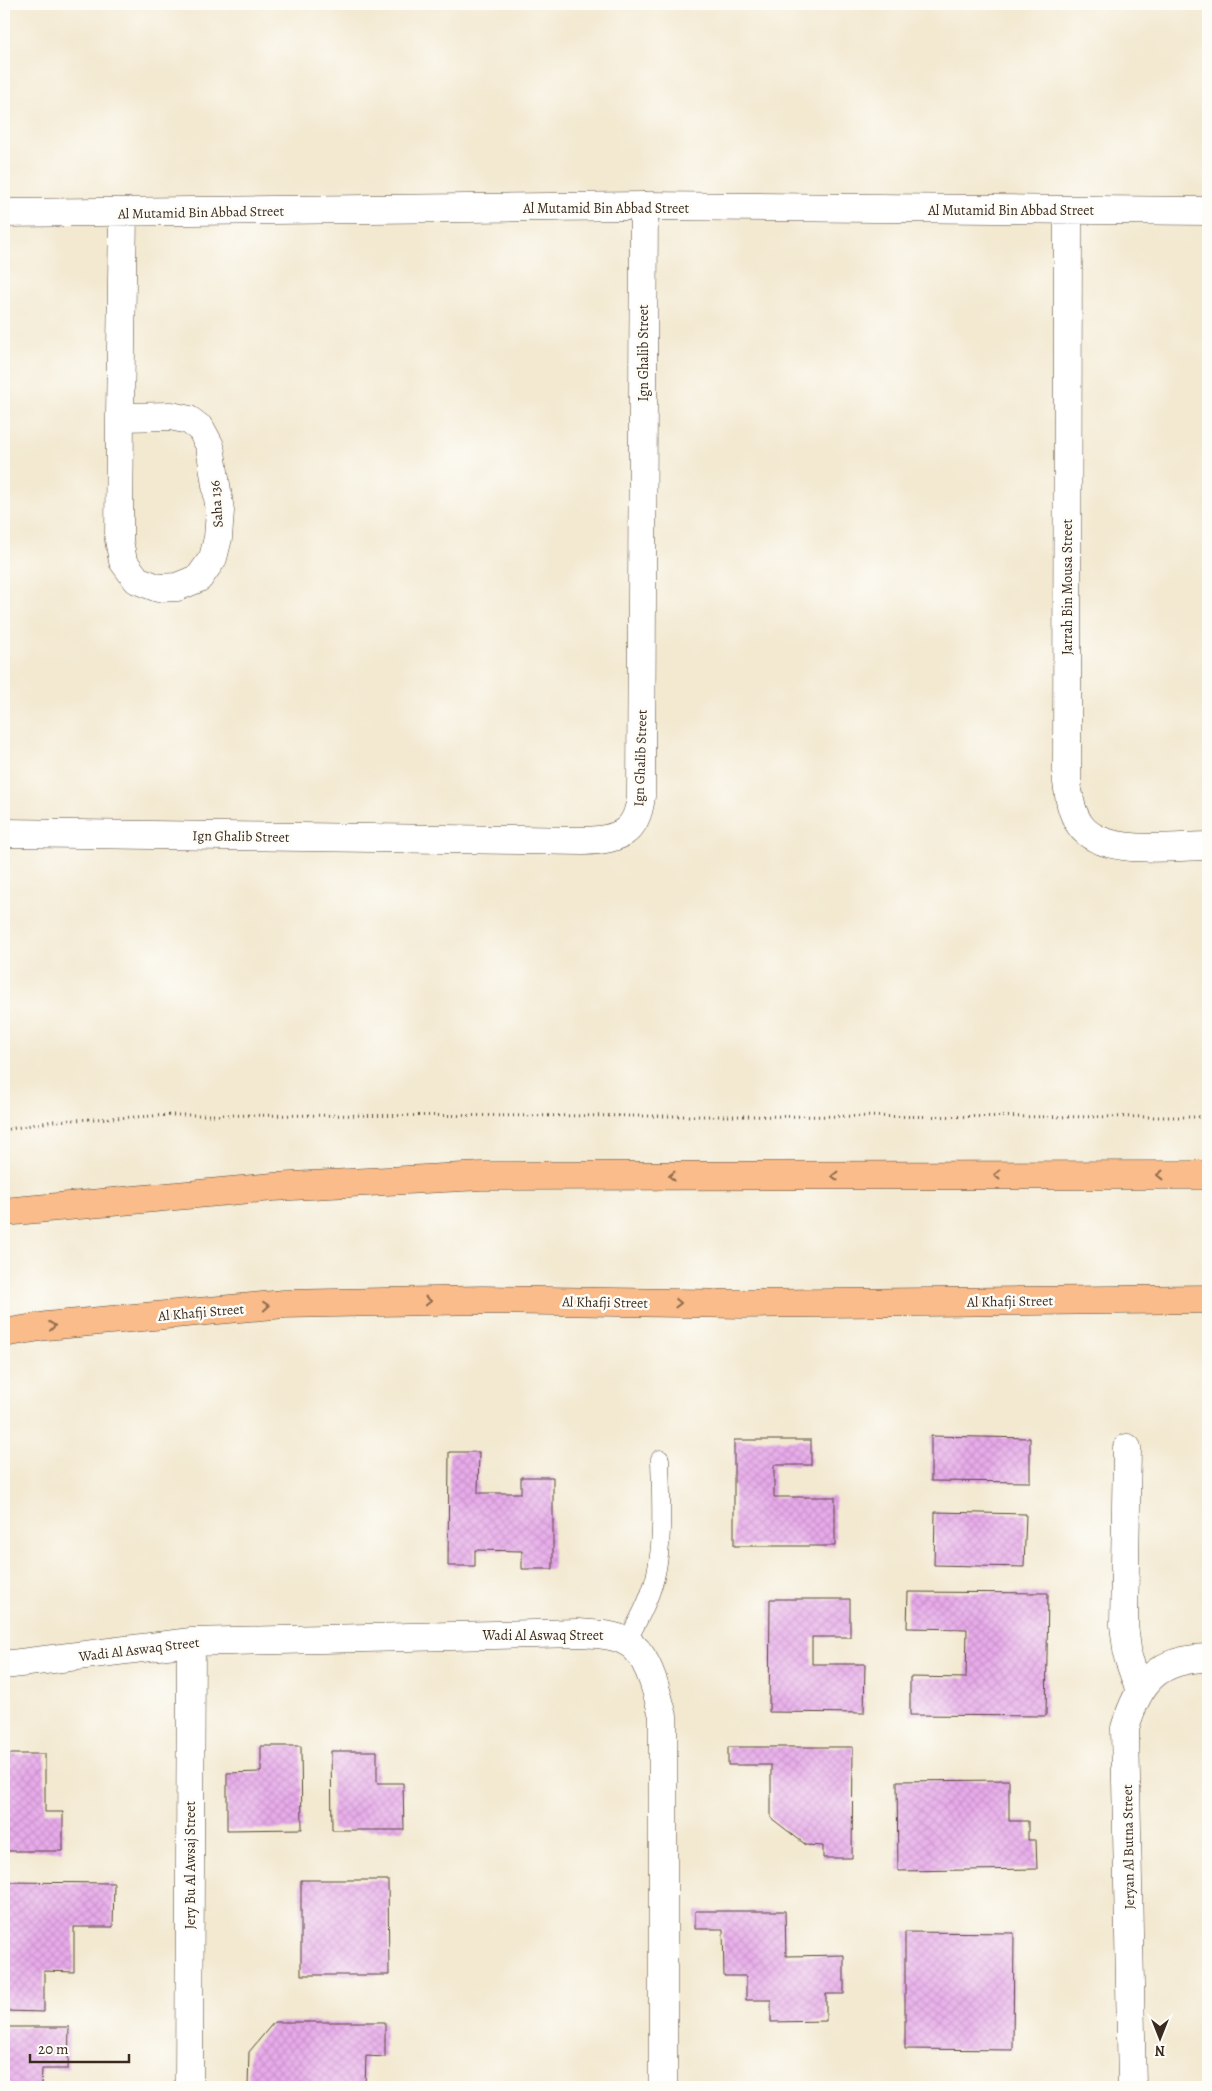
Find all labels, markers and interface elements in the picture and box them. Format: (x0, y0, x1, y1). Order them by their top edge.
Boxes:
street label: Al Mutamid Bin Abbad Street (522, 199, 689, 218)
street label: Al Mutamid Bin Abbad Street (927, 201, 1094, 220)
street label: Al Mutamid Bin Abbad Street (117, 202, 285, 223)
street label: Ign Ghalib Street (634, 304, 653, 402)
street label: Saha 136 (205, 480, 228, 528)
street label: Jarrah Bin Mousa Street (1058, 519, 1077, 655)
street label: Ign Ghalib Street (629, 709, 652, 807)
street label: Ign Ghalib Street (192, 826, 290, 847)
one-way arrow (993, 1170, 1000, 1180)
one-way arrow (1155, 1170, 1163, 1180)
one-way arrow (668, 1171, 676, 1181)
one-way arrow (830, 1171, 838, 1181)
street label: Al Khafji Street (966, 1291, 1054, 1312)
street label: Al Khafji Street (561, 1292, 649, 1313)
one-way arrow (425, 1296, 433, 1307)
one-way arrow (675, 1298, 683, 1308)
street label: Al Khafji Street (156, 1299, 245, 1326)
one-way arrow (262, 1301, 270, 1312)
one-way arrow (48, 1320, 56, 1331)
street label: Wadi Al Aswaq Street (481, 1626, 604, 1645)
street label: Wadi Al Aswaq Street (77, 1633, 201, 1666)
street label: Jeryan Al Butna Street (1118, 1784, 1139, 1910)
street label: Jery Bu Al Awsaj Street (181, 1800, 200, 1929)
north arrow (1134, 2014, 1184, 2064)
scale bar (30, 2031, 129, 2063)
text: 20 m (38, 2039, 69, 2059)
text: N (1155, 2041, 1165, 2060)

